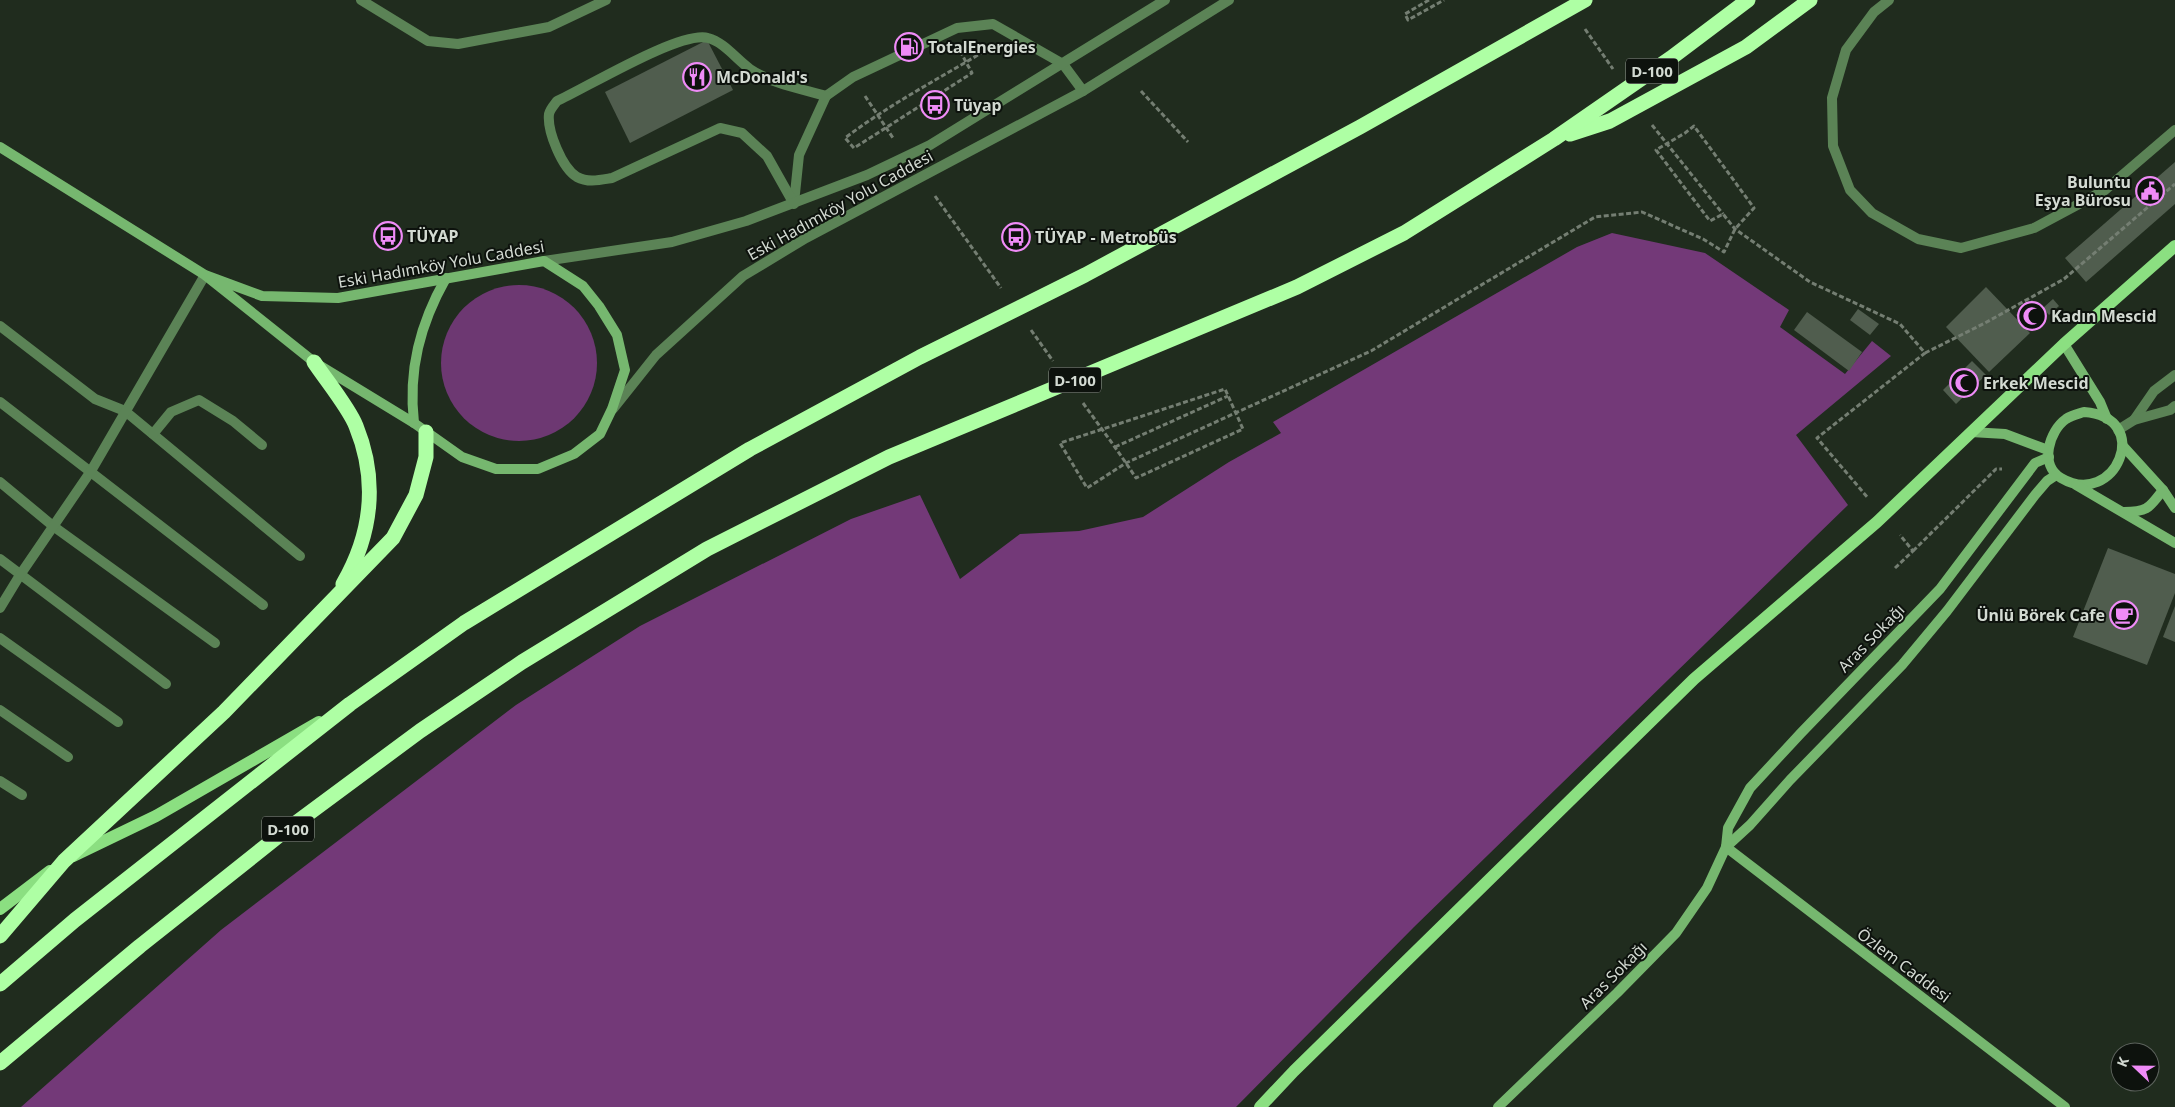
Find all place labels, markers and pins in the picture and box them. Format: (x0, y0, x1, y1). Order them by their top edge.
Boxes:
fuel station icon: TotalEnergies (894, 32, 924, 62)
place label: TotalEnergies (928, 36, 1036, 58)
restaurant icon: McDonald's (682, 62, 712, 92)
place label: McDonald's (716, 66, 808, 88)
bus stop icon: Tüyap (920, 90, 950, 120)
place label: Tüyap (954, 94, 1002, 116)
place label: Buluntu Eşya Bürosu (2035, 171, 2131, 211)
public building icon: Buluntu Eşya Bürosu (2135, 176, 2165, 206)
bus stop icon: TÜYAP (373, 221, 403, 251)
bus stop icon: TÜYAP - Metrobüs (1001, 222, 1031, 252)
place label: TÜYAP (407, 225, 458, 247)
place label: TÜYAP - Metrobüs (1035, 226, 1177, 248)
mosque icon: Kadın Mescid (2017, 301, 2047, 331)
place label: Kadın Mescid (2051, 305, 2157, 327)
mosque icon: Erkek Mescid (1949, 368, 1979, 398)
place label: Erkek Mescid (1983, 372, 2089, 394)
cafe icon: Ünlü Börek Cafe (2109, 600, 2139, 630)
place label: Ünlü Börek Cafe (1976, 604, 2105, 626)

